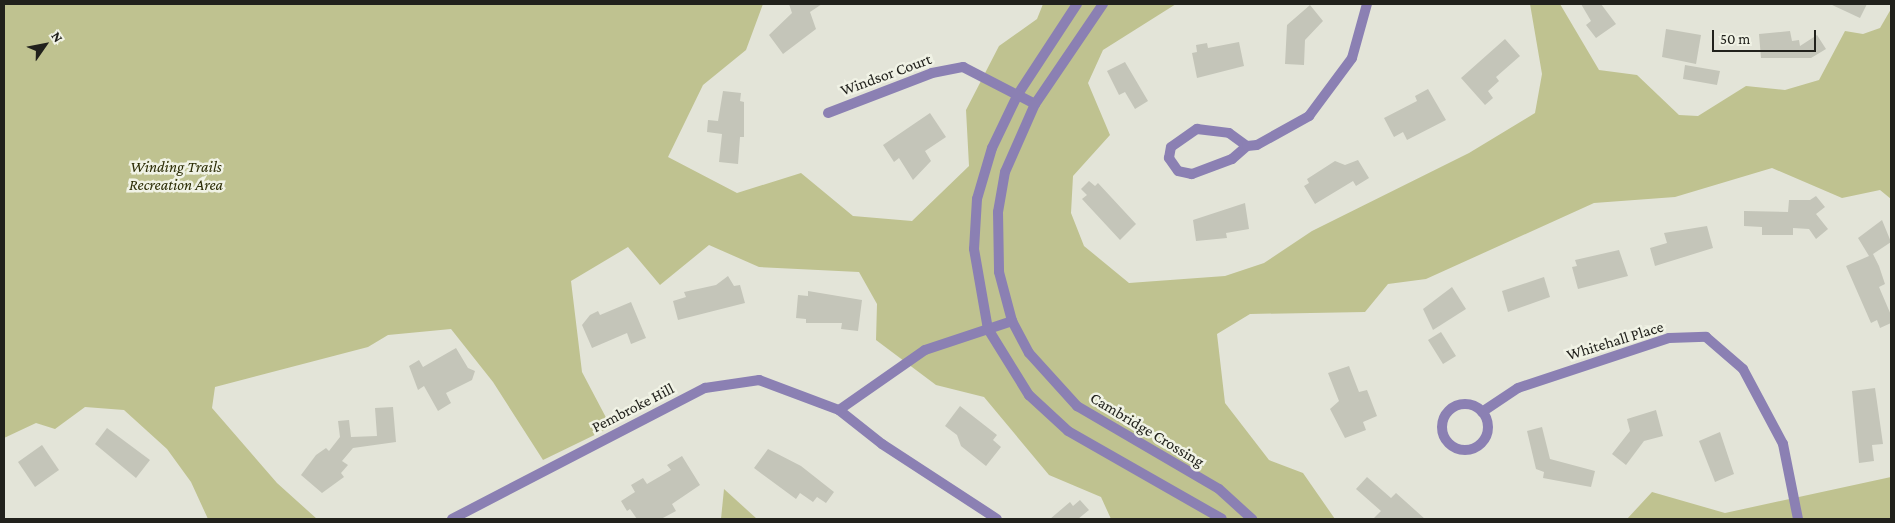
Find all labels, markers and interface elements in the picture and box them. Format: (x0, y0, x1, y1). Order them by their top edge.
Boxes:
north arrow (20, 20, 70, 70)
scale bar (1715, 20, 1819, 52)
text: N (48, 28, 67, 45)
text: 50 m (1720, 31, 1750, 47)
street label: Windsor Court (838, 50, 934, 100)
park label: Winding Trails Recreation Area (129, 157, 223, 195)
street label: Whitehall Place (1564, 317, 1666, 365)
street label: Pembroke Hill (589, 379, 677, 437)
street label: Cambridge Crossing (1087, 388, 1207, 472)

